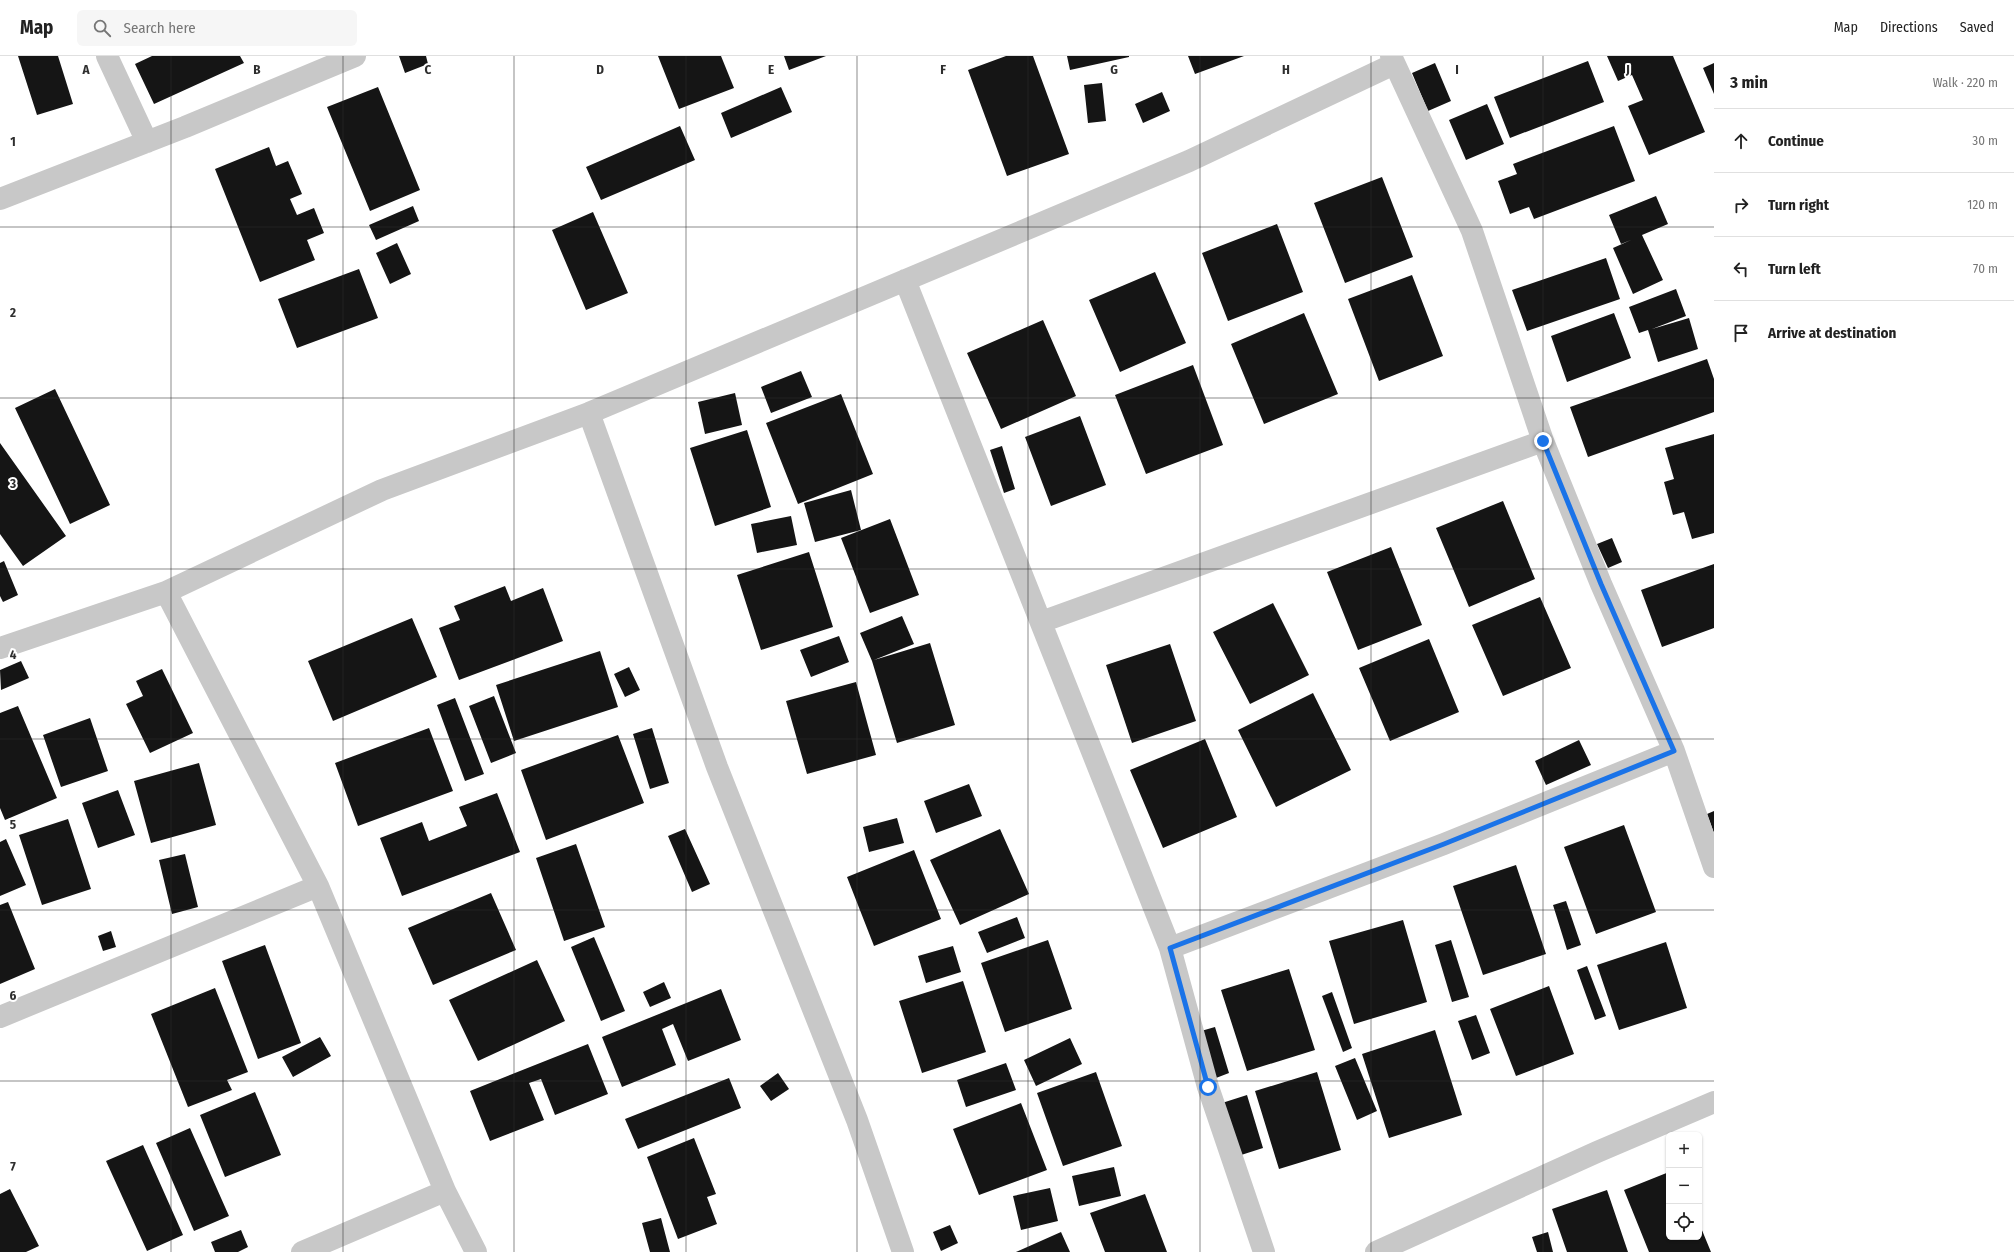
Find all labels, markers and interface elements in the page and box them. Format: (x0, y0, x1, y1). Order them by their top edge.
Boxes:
search box (77, 10, 357, 46)
text: Map (20, 16, 53, 39)
icon: search (91, 17, 113, 39)
text: Search here (123, 19, 196, 37)
text: Map (1834, 19, 1858, 36)
text: Directions (1880, 19, 1938, 36)
text: Saved (1960, 19, 1994, 36)
text: A (81, 62, 90, 77)
text: B (253, 62, 261, 77)
text: C (425, 62, 432, 77)
text: D (596, 62, 604, 77)
text: E (768, 62, 774, 77)
text: F (940, 62, 946, 77)
text: G (1110, 62, 1118, 77)
text: H (1282, 62, 1290, 77)
text: I (1455, 62, 1459, 77)
text: J (1625, 62, 1630, 77)
text: 3 min (1730, 72, 1768, 93)
text: Walk · 220 m (1933, 75, 1998, 90)
icon: ahead (1730, 130, 1752, 152)
text: Continue (1768, 132, 1824, 150)
text: 30 m (1972, 133, 1998, 148)
text: 1 (10, 134, 16, 149)
icon: right (1730, 194, 1752, 216)
text: Turn right (1768, 196, 1829, 214)
text: 120 m (1967, 197, 1998, 212)
icon: left (1730, 258, 1752, 280)
text: Turn left (1768, 260, 1821, 278)
text: 70 m (1973, 261, 1998, 276)
text: 2 (9, 305, 16, 320)
icon: arrive (1730, 322, 1752, 344)
text: Arrive at destination (1768, 324, 1896, 342)
route end (1534, 432, 1552, 450)
text: 3 (9, 476, 16, 491)
text: 4 (10, 647, 17, 662)
text: 5 (10, 817, 16, 832)
text: 6 (10, 988, 17, 1003)
route start (1199, 1078, 1217, 1096)
map controls (1666, 1132, 1702, 1240)
button: + (1666, 1132, 1702, 1168)
text: 7 (10, 1159, 16, 1174)
button: − (1666, 1168, 1702, 1204)
button: locate (1666, 1204, 1702, 1240)

